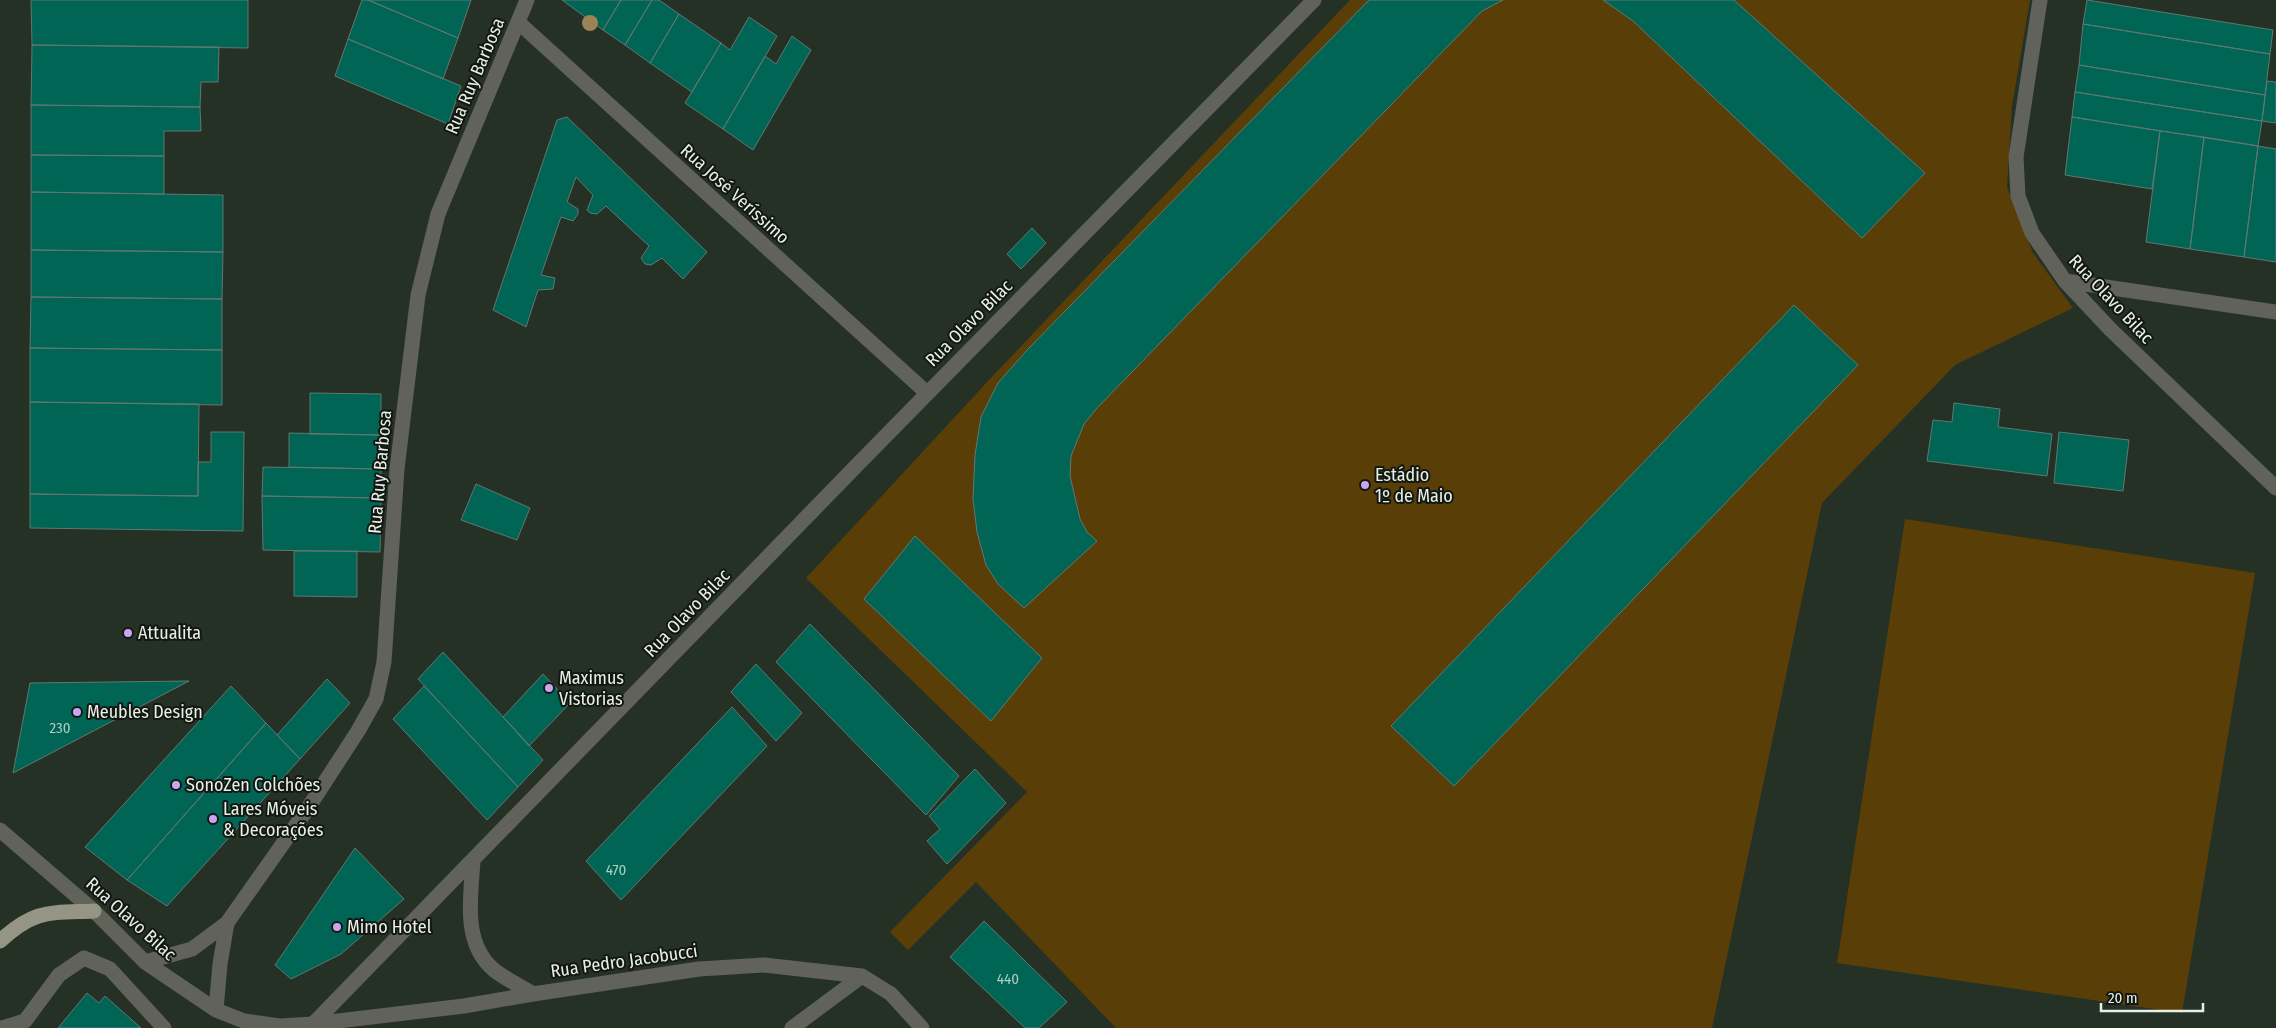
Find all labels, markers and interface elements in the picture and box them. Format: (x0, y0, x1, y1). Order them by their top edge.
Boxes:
street label: Rua Ruy Barbosa (441, 14, 509, 137)
street label: Rua José Veríssimo (676, 139, 794, 249)
street label: Rua Olavo Bilac (2064, 250, 2158, 348)
street label: Rua Olavo Bilac (921, 275, 1017, 371)
street label: Rua Ruy Barbosa (364, 409, 396, 535)
place label: Estádio 1º de Maio (1375, 464, 1453, 507)
marker: Estádio 1º de Maio (1359, 479, 1371, 491)
street label: Rua Olavo Bilac (639, 564, 735, 662)
place label: Attualita (138, 622, 201, 644)
marker: Attualita (122, 627, 134, 639)
place label: Maximus Vistorias (559, 667, 624, 710)
marker: Maximus Vistorias (543, 682, 555, 694)
place label: Meubles Design (87, 701, 203, 723)
marker: Meubles Design (71, 706, 83, 718)
house number: 230 (49, 719, 71, 737)
place label: SonoZen Colchões (186, 774, 321, 796)
marker: SonoZen Colchões (170, 779, 182, 791)
place label: Lares Móveis & Decorações (223, 798, 324, 841)
marker: Lares Móveis & Decorações (207, 813, 219, 825)
house number: 470 (606, 861, 626, 879)
street label: Rua Olavo Bilac (81, 873, 181, 966)
place label: Mimo Hotel (347, 916, 432, 938)
marker: Mimo Hotel (331, 921, 343, 933)
street label: Rua Pedro Jacobucci (549, 940, 699, 982)
house number: 440 (997, 970, 1019, 988)
scale bar (2101, 980, 2204, 1012)
text: 20 m (2108, 989, 2138, 1007)

